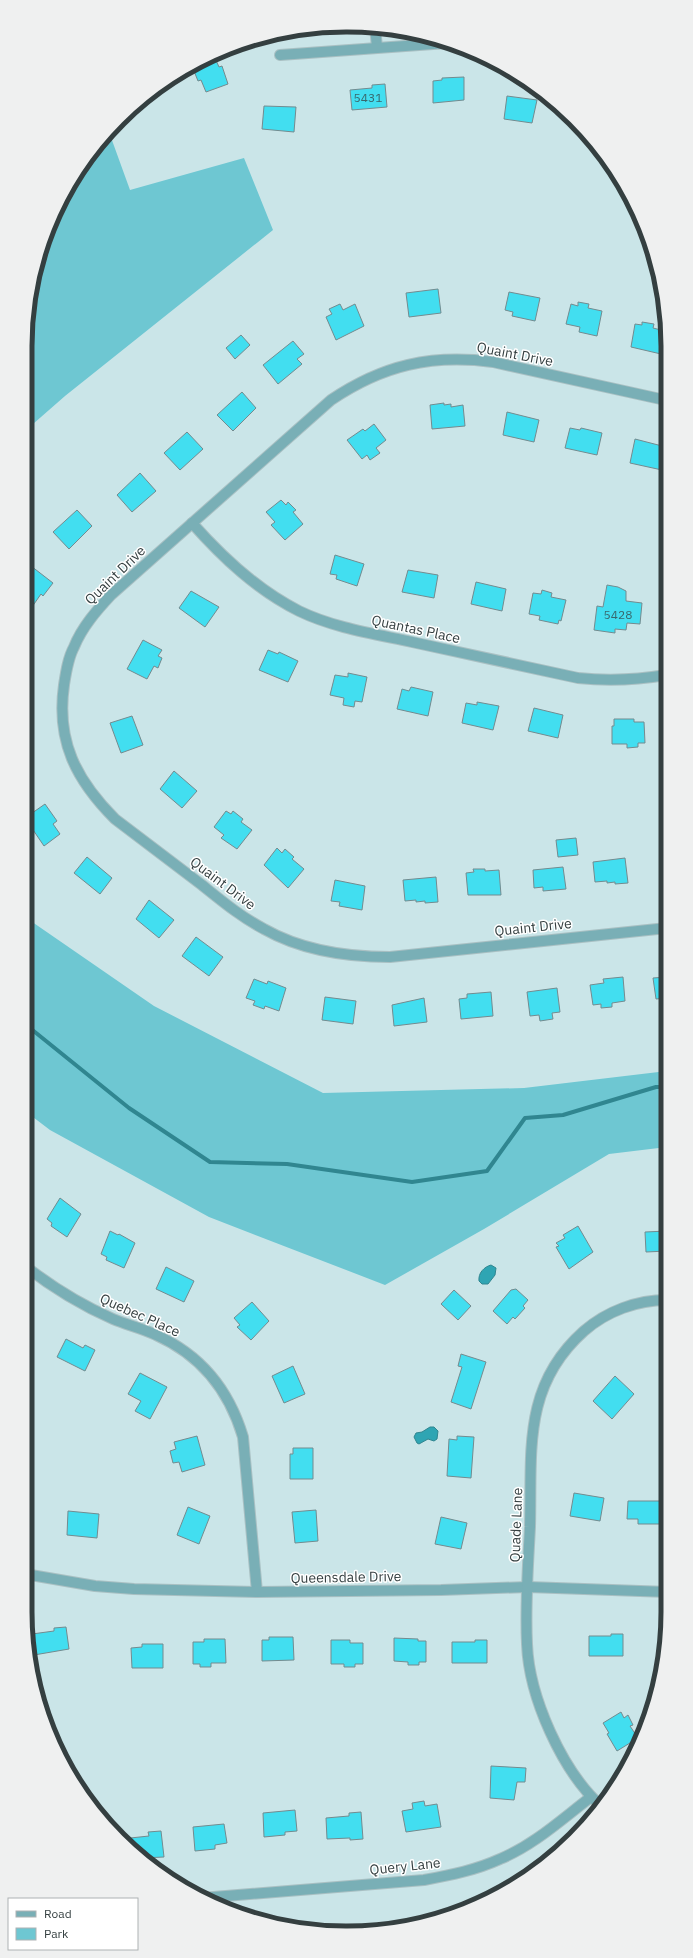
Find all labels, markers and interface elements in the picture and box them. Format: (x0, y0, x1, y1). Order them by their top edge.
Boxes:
house number: 5431 (354, 90, 382, 105)
street label: Quaint Drive (475, 338, 555, 370)
street label: Quaint Drive (81, 541, 149, 608)
house number: 5428 (604, 607, 632, 622)
street label: Quantas Place (370, 611, 462, 647)
street label: Quaint Drive (187, 852, 260, 914)
street label: Quaint Drive (494, 914, 573, 940)
street label: Quebec Place (97, 1289, 183, 1341)
street label: Quade Lane (506, 1487, 526, 1563)
street label: Queensdale Drive (290, 1567, 402, 1587)
street label: Query Lane (369, 1853, 442, 1879)
legend (8, 1898, 138, 1950)
text: Road (44, 1906, 72, 1921)
text: Park (44, 1926, 69, 1941)

